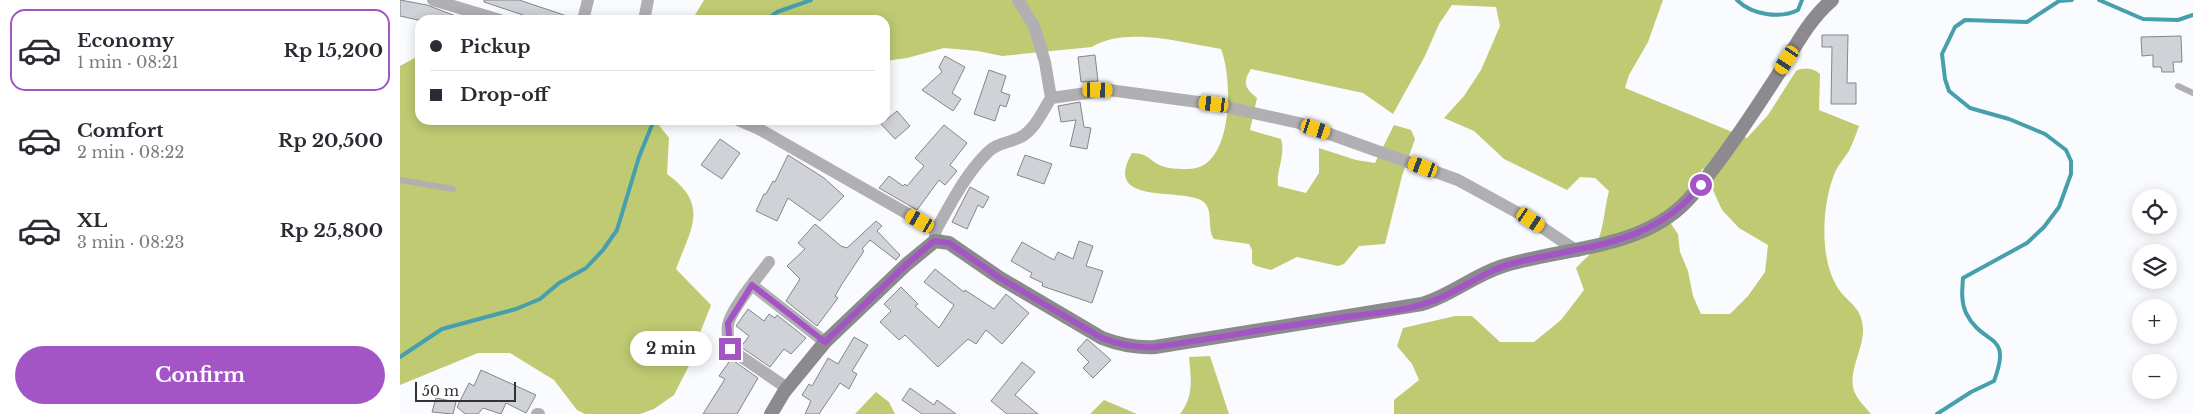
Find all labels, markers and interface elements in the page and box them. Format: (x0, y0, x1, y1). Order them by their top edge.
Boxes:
icon: car (17, 28, 62, 73)
text: Economy (77, 29, 174, 52)
text: Pickup (460, 35, 531, 58)
text: Rp 15,200 (284, 39, 383, 62)
car (1772, 43, 1801, 77)
text: 1 min · 08:21 (77, 52, 179, 72)
car (1082, 82, 1113, 98)
text: Drop-off (460, 83, 549, 106)
car (1198, 95, 1229, 113)
car (1299, 117, 1332, 141)
icon: car (17, 118, 62, 163)
text: Comfort (77, 119, 164, 142)
text: Rp 20,500 (278, 129, 383, 152)
text: 2 min · 08:22 (77, 142, 184, 162)
car (1406, 155, 1439, 179)
route start (1690, 174, 1712, 196)
map controls (2132, 189, 2177, 399)
button: locate (2132, 189, 2177, 234)
car (1514, 205, 1547, 235)
car (903, 207, 936, 235)
icon: car (17, 208, 62, 253)
text: XL (77, 209, 107, 232)
text: Rp 25,800 (280, 219, 383, 242)
text: 3 min · 08:23 (77, 232, 184, 252)
button: layers (2132, 244, 2177, 289)
button: + (2132, 299, 2177, 344)
callout: 2 min (630, 332, 712, 366)
text: 2 min (646, 338, 696, 358)
route end (719, 338, 741, 360)
button: Confirm (15, 346, 385, 404)
button: − (2132, 354, 2177, 399)
scale bar (415, 379, 516, 402)
text: 50 m (422, 382, 459, 400)

